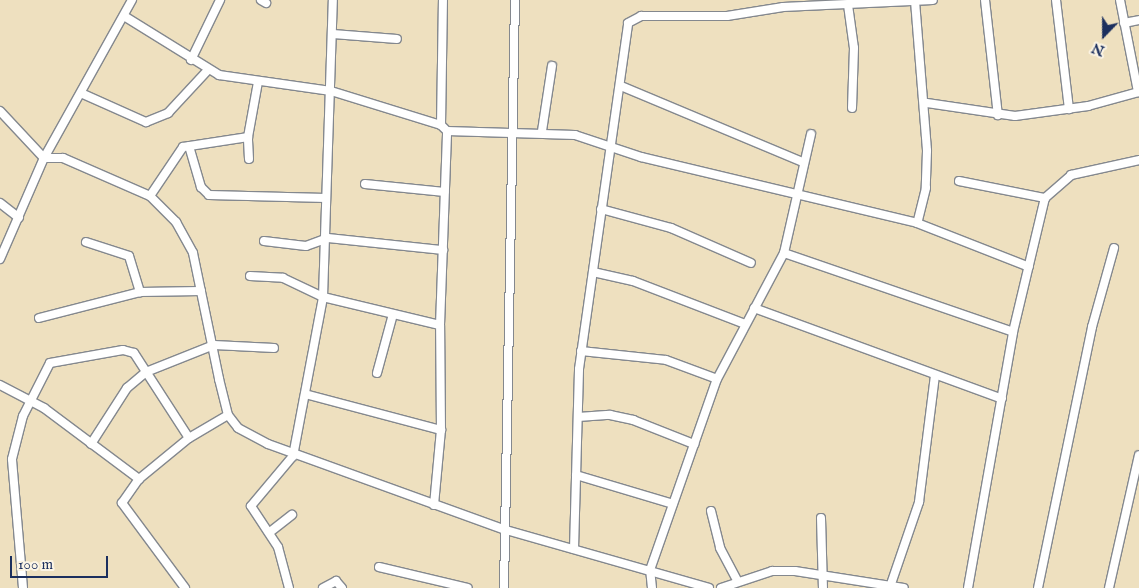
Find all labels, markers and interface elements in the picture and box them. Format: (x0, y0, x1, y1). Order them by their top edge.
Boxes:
north arrow (1079, 10, 1129, 60)
text: N (1089, 38, 1107, 60)
scale bar (12, 546, 110, 578)
text: 100 m (18, 555, 53, 574)

